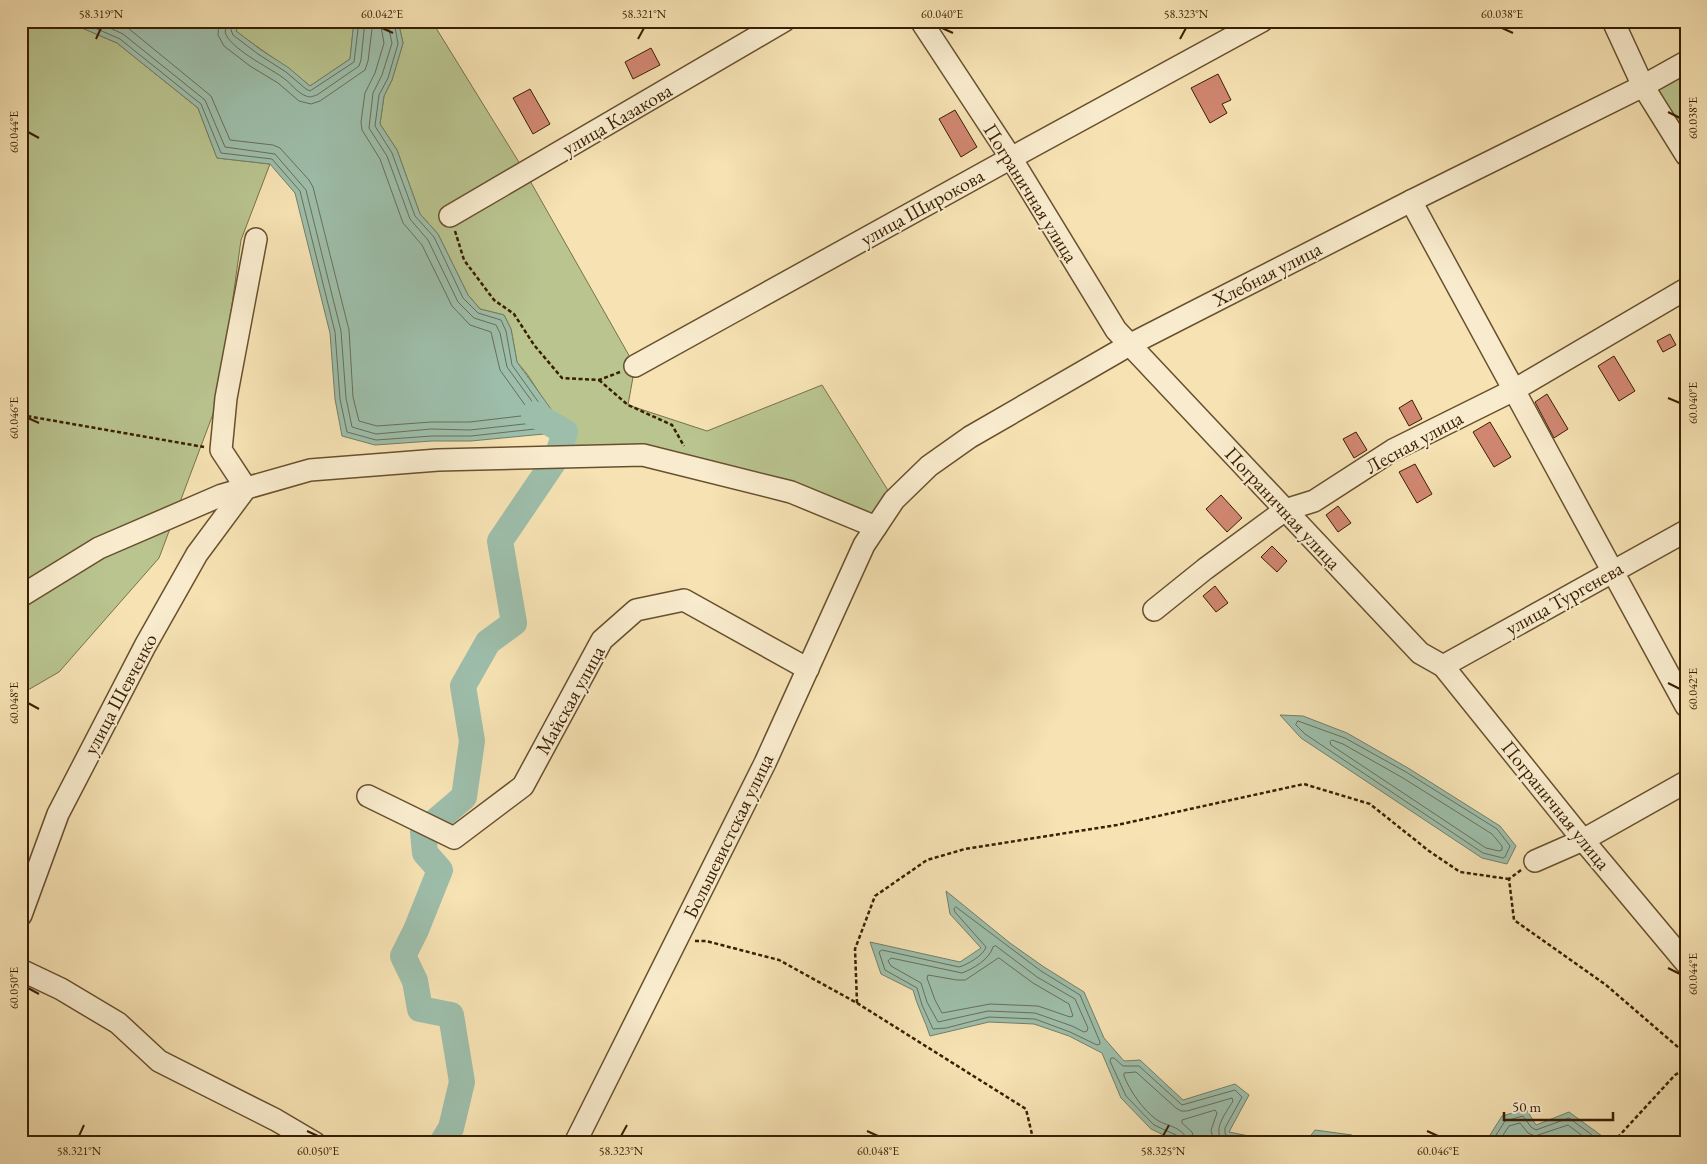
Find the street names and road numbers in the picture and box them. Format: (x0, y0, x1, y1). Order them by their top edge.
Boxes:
street label: улица Казакова (557, 77, 677, 161)
street label: Пограничная улица (978, 118, 1084, 268)
street label: улица Широкова (855, 162, 989, 252)
street label: Хлебная улица (1207, 235, 1326, 313)
street label: Лесная улица (1361, 405, 1467, 479)
street label: Пограничная улица (1219, 441, 1347, 575)
street label: улица Тургенева (1500, 555, 1628, 641)
street label: улица Шевченко (77, 629, 163, 759)
street label: Майская улица (529, 641, 611, 759)
street label: Пограничная улица (1496, 735, 1616, 875)
street label: Большевистская улица (677, 749, 779, 923)

